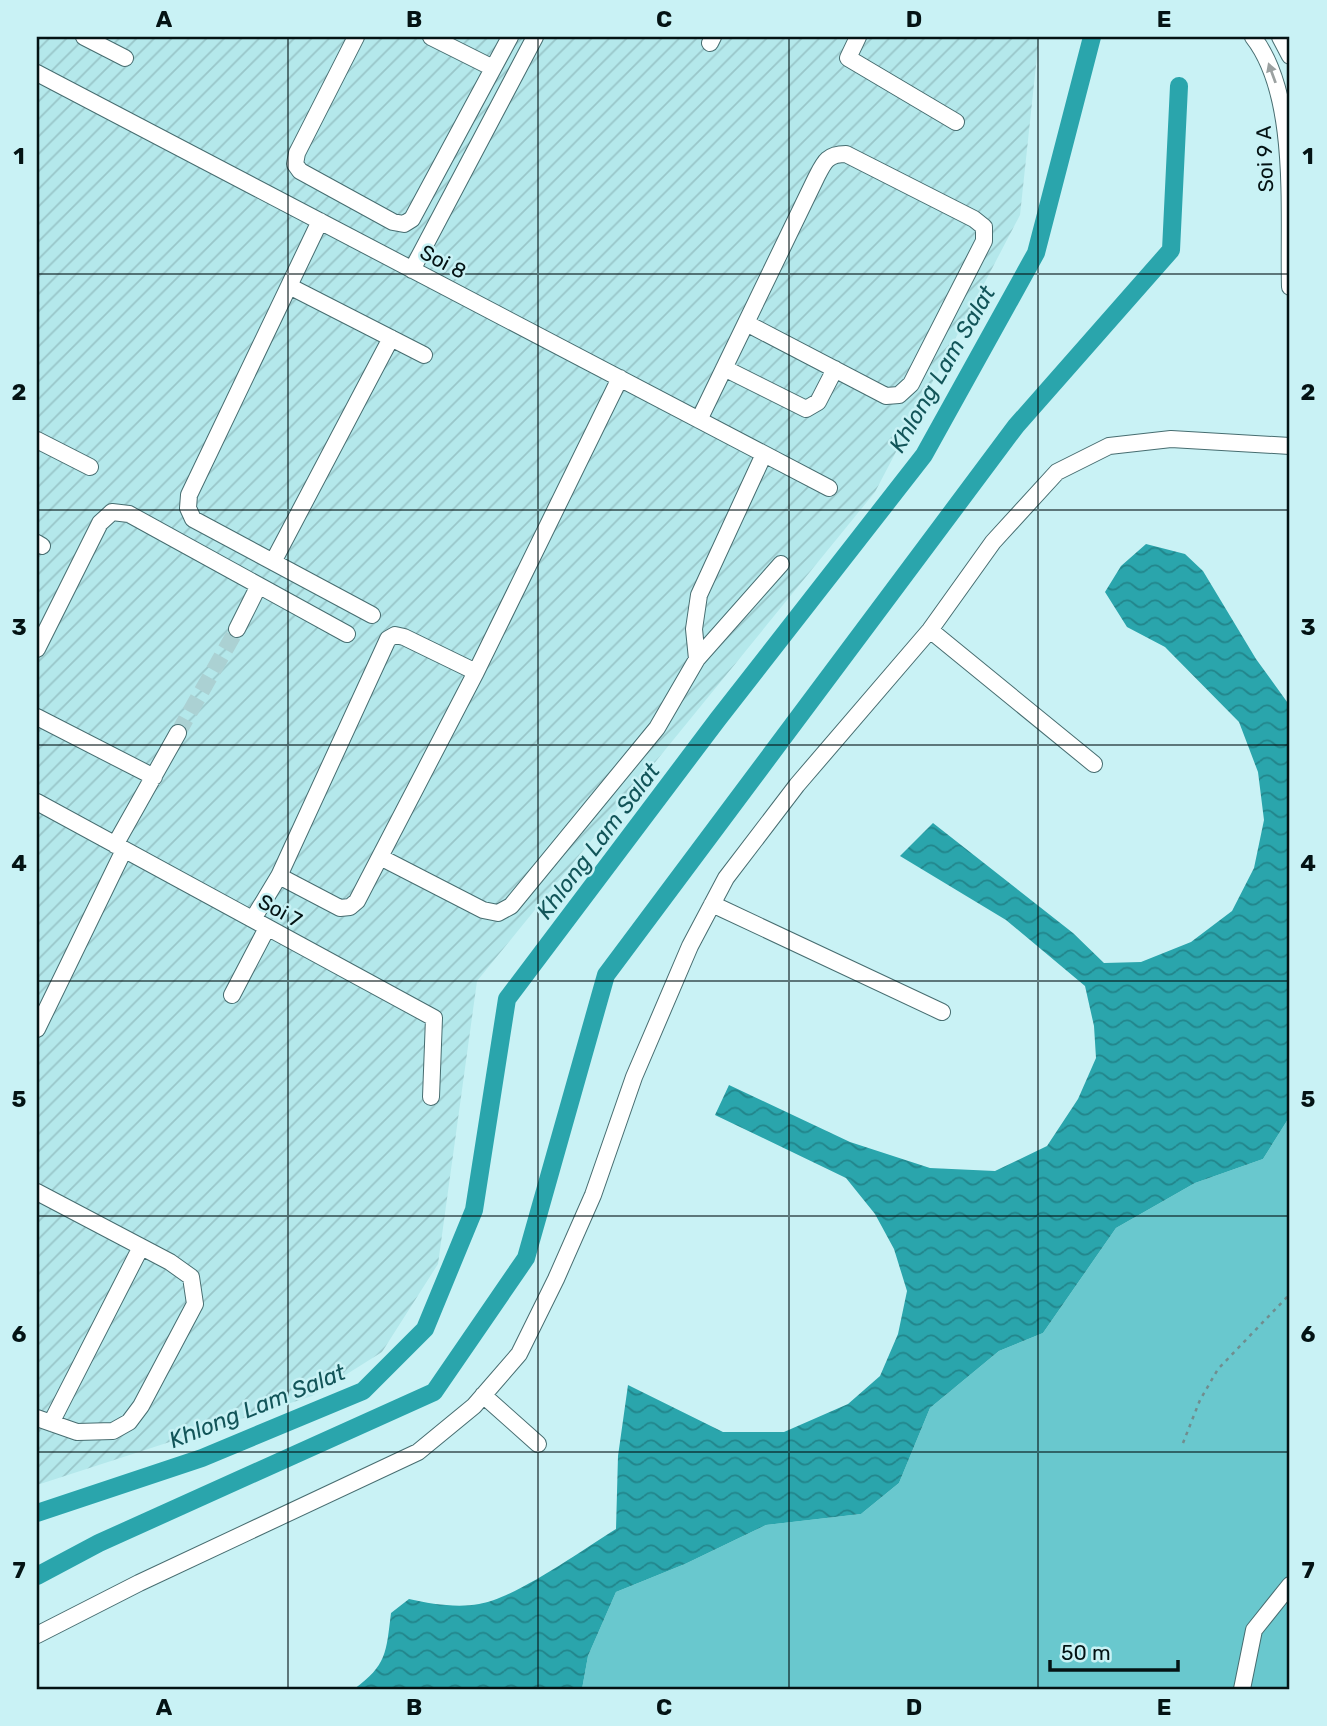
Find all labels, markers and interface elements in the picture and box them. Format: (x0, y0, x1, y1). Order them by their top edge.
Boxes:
text: A (156, 5, 173, 33)
text: B (406, 5, 422, 33)
text: C (656, 5, 672, 33)
text: D (906, 5, 922, 33)
text: E (1157, 5, 1171, 33)
one-way arrow (1266, 63, 1277, 84)
street label: Soi 9 A (1251, 125, 1278, 193)
text: 1 (13, 142, 25, 170)
text: 1 (1302, 142, 1314, 170)
street label: Soi 8 (416, 239, 471, 284)
water label: Khlong Lam Salat (883, 280, 1002, 457)
text: 2 (12, 378, 26, 406)
text: 2 (1301, 378, 1315, 406)
text: 3 (11, 613, 27, 641)
text: 3 (1300, 613, 1316, 641)
water label: Khlong Lam Salat (530, 757, 666, 924)
text: 4 (11, 849, 27, 877)
text: 4 (1300, 849, 1316, 877)
street label: Soi 7 (254, 888, 307, 933)
text: 5 (12, 1085, 27, 1113)
text: 5 (1301, 1085, 1316, 1113)
text: 6 (12, 1320, 27, 1348)
text: 6 (1301, 1320, 1316, 1348)
water label: Khlong Lam Salat (165, 1357, 350, 1454)
text: 7 (12, 1556, 26, 1584)
text: 7 (1301, 1556, 1315, 1584)
scale bar (1050, 1628, 1178, 1672)
text: 50 m (1061, 1640, 1111, 1665)
text: A (156, 1693, 173, 1721)
text: B (406, 1693, 422, 1721)
text: C (656, 1693, 672, 1721)
text: D (906, 1693, 922, 1721)
text: E (1157, 1693, 1171, 1721)

